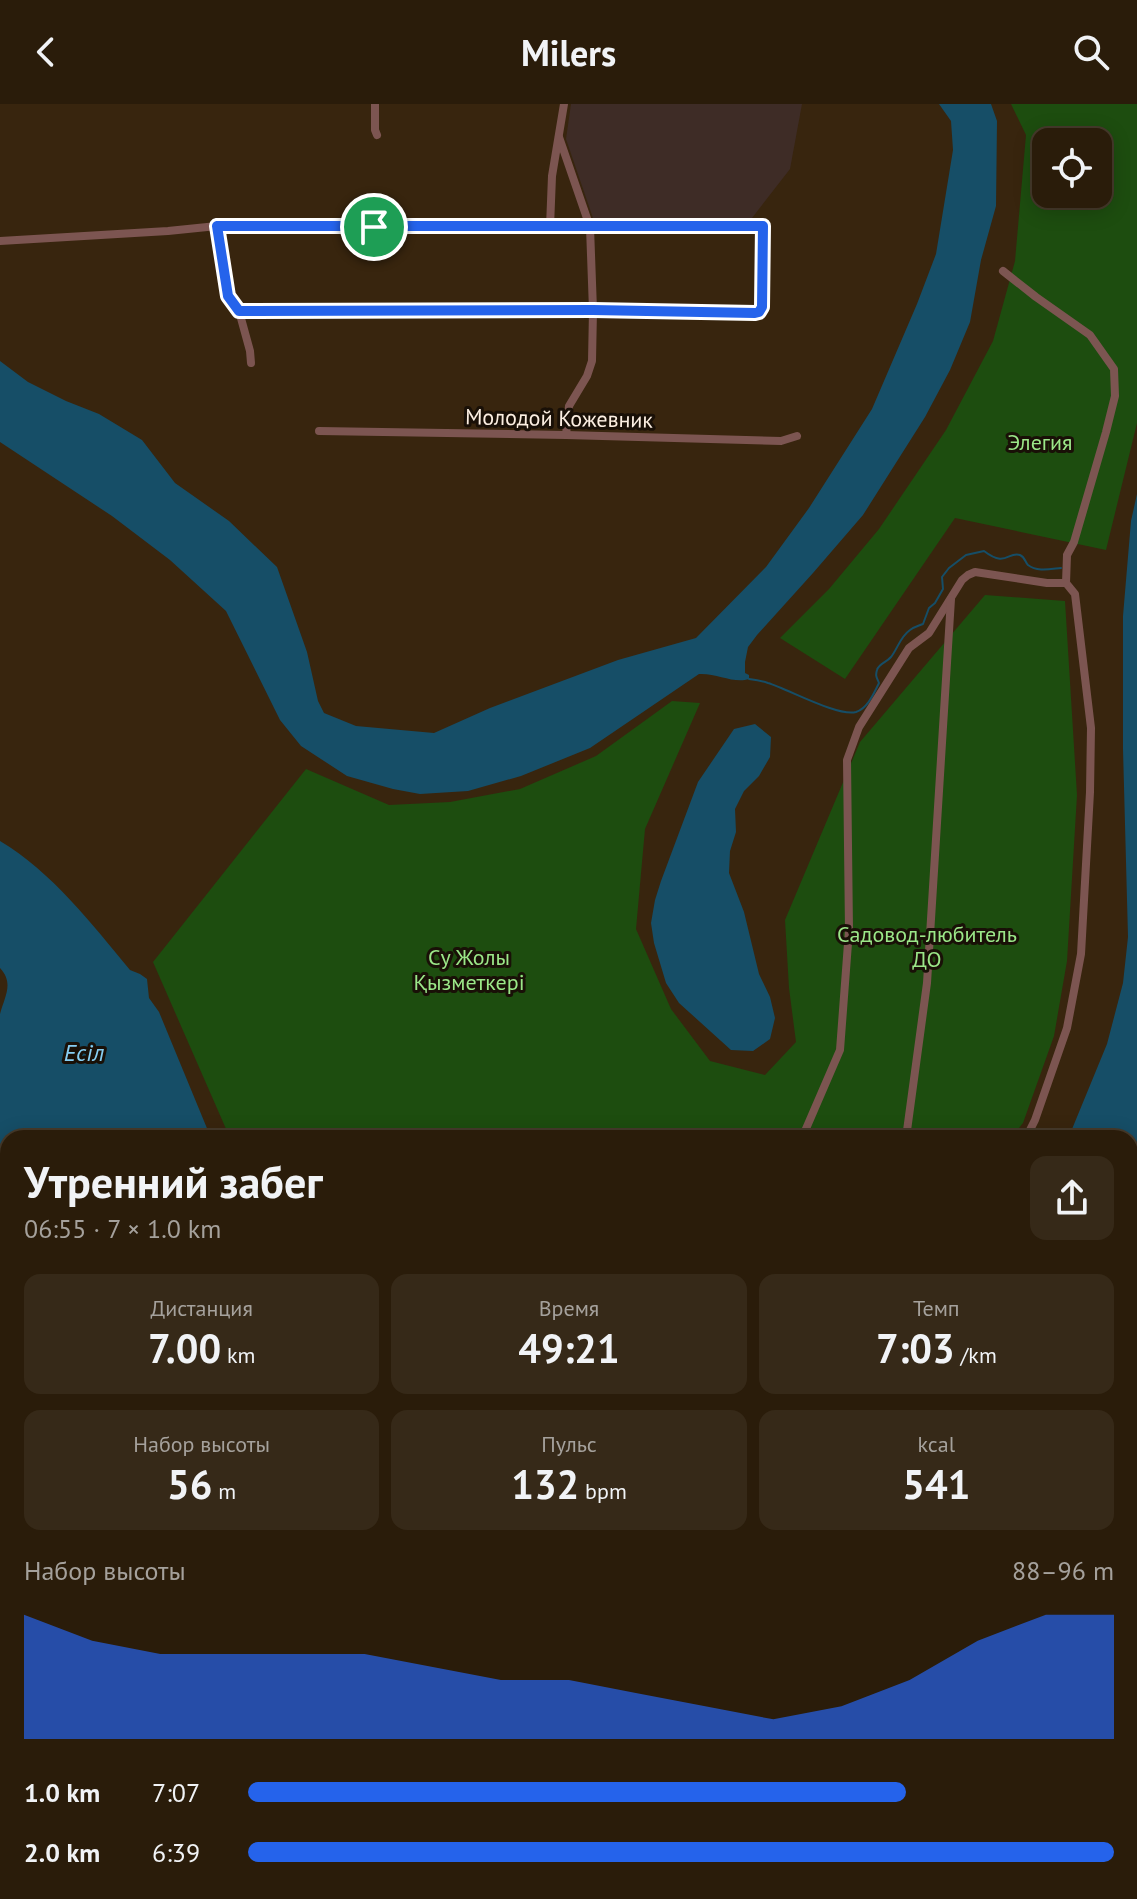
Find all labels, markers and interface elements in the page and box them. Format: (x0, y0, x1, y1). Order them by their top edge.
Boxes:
text: Milers (521, 29, 616, 76)
icon: back (24, 30, 68, 74)
icon: search (1069, 30, 1113, 74)
map controls (1032, 128, 1112, 208)
button: locate (1032, 128, 1112, 208)
pin (340, 193, 408, 261)
icon: arrive (352, 205, 396, 249)
street label: Молодой Кожевник (465, 402, 654, 434)
park label: Элегия (1008, 428, 1072, 456)
park label: Садовод-любитель ДО (837, 920, 1017, 973)
park label: Су Жолы Қызметкері (413, 943, 525, 996)
water label: Есіл (64, 1037, 104, 1068)
text: Утренний забег (24, 1153, 323, 1210)
button: share (1030, 1156, 1114, 1240)
text: 06:55 · 7 × 1.0 km (24, 1212, 221, 1245)
text: Дистанция (150, 1294, 253, 1322)
text: Время (539, 1294, 599, 1322)
text: Темп (913, 1294, 960, 1322)
text: 7.00 (148, 1322, 221, 1374)
text: 49:21 (518, 1322, 620, 1374)
text: 7:03 (876, 1322, 955, 1374)
text: km (221, 1341, 255, 1369)
text: /km (955, 1341, 997, 1369)
text: Набор высоты (133, 1430, 270, 1458)
text: Пульс (541, 1430, 597, 1458)
text: kcal (918, 1430, 955, 1458)
text: 56 (167, 1458, 212, 1510)
text: 132 (511, 1458, 579, 1510)
text: 541 (902, 1458, 970, 1510)
text: m (212, 1477, 236, 1505)
text: bpm (579, 1477, 627, 1505)
text: Набор высоты (24, 1554, 186, 1587)
text: 88–96 m (1012, 1554, 1114, 1587)
text: 1.0 km (24, 1776, 100, 1809)
text: 7:07 (152, 1776, 200, 1809)
text: 2.0 km (24, 1836, 100, 1869)
text: 6:39 (152, 1836, 200, 1869)

